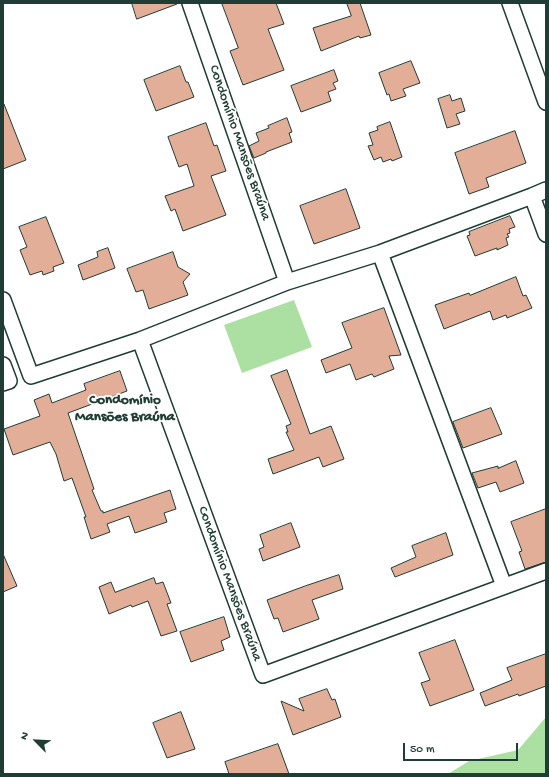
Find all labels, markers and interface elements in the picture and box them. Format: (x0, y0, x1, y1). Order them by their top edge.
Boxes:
street label: Condomínio Mansões Braúna (204, 63, 274, 223)
district label: Condomínio Mansões Braúna (75, 392, 175, 427)
street label: Condomínio Mansões Braúna (193, 504, 265, 664)
north arrow (16, 721, 56, 761)
text: N (18, 730, 32, 742)
scale bar (405, 735, 520, 761)
text: 50 m (410, 743, 435, 757)

